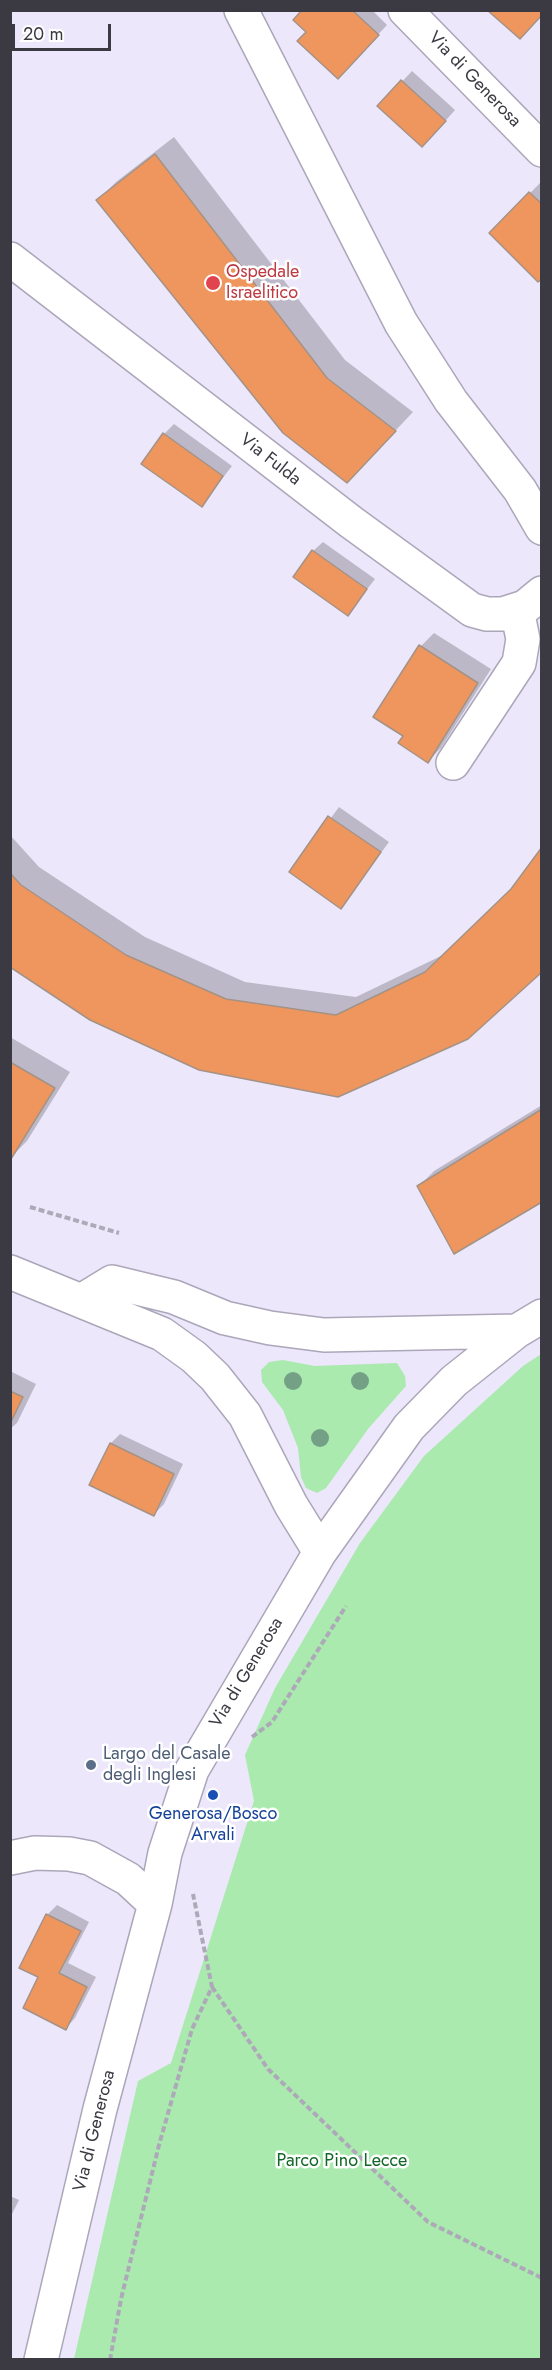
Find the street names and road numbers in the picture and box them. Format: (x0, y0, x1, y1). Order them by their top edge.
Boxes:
street label: Via di Generosa (423, 28, 525, 132)
street label: Via Fulda (235, 429, 305, 491)
street label: Via di Generosa (206, 1614, 288, 1732)
street label: Via di Generosa (69, 2068, 121, 2194)

